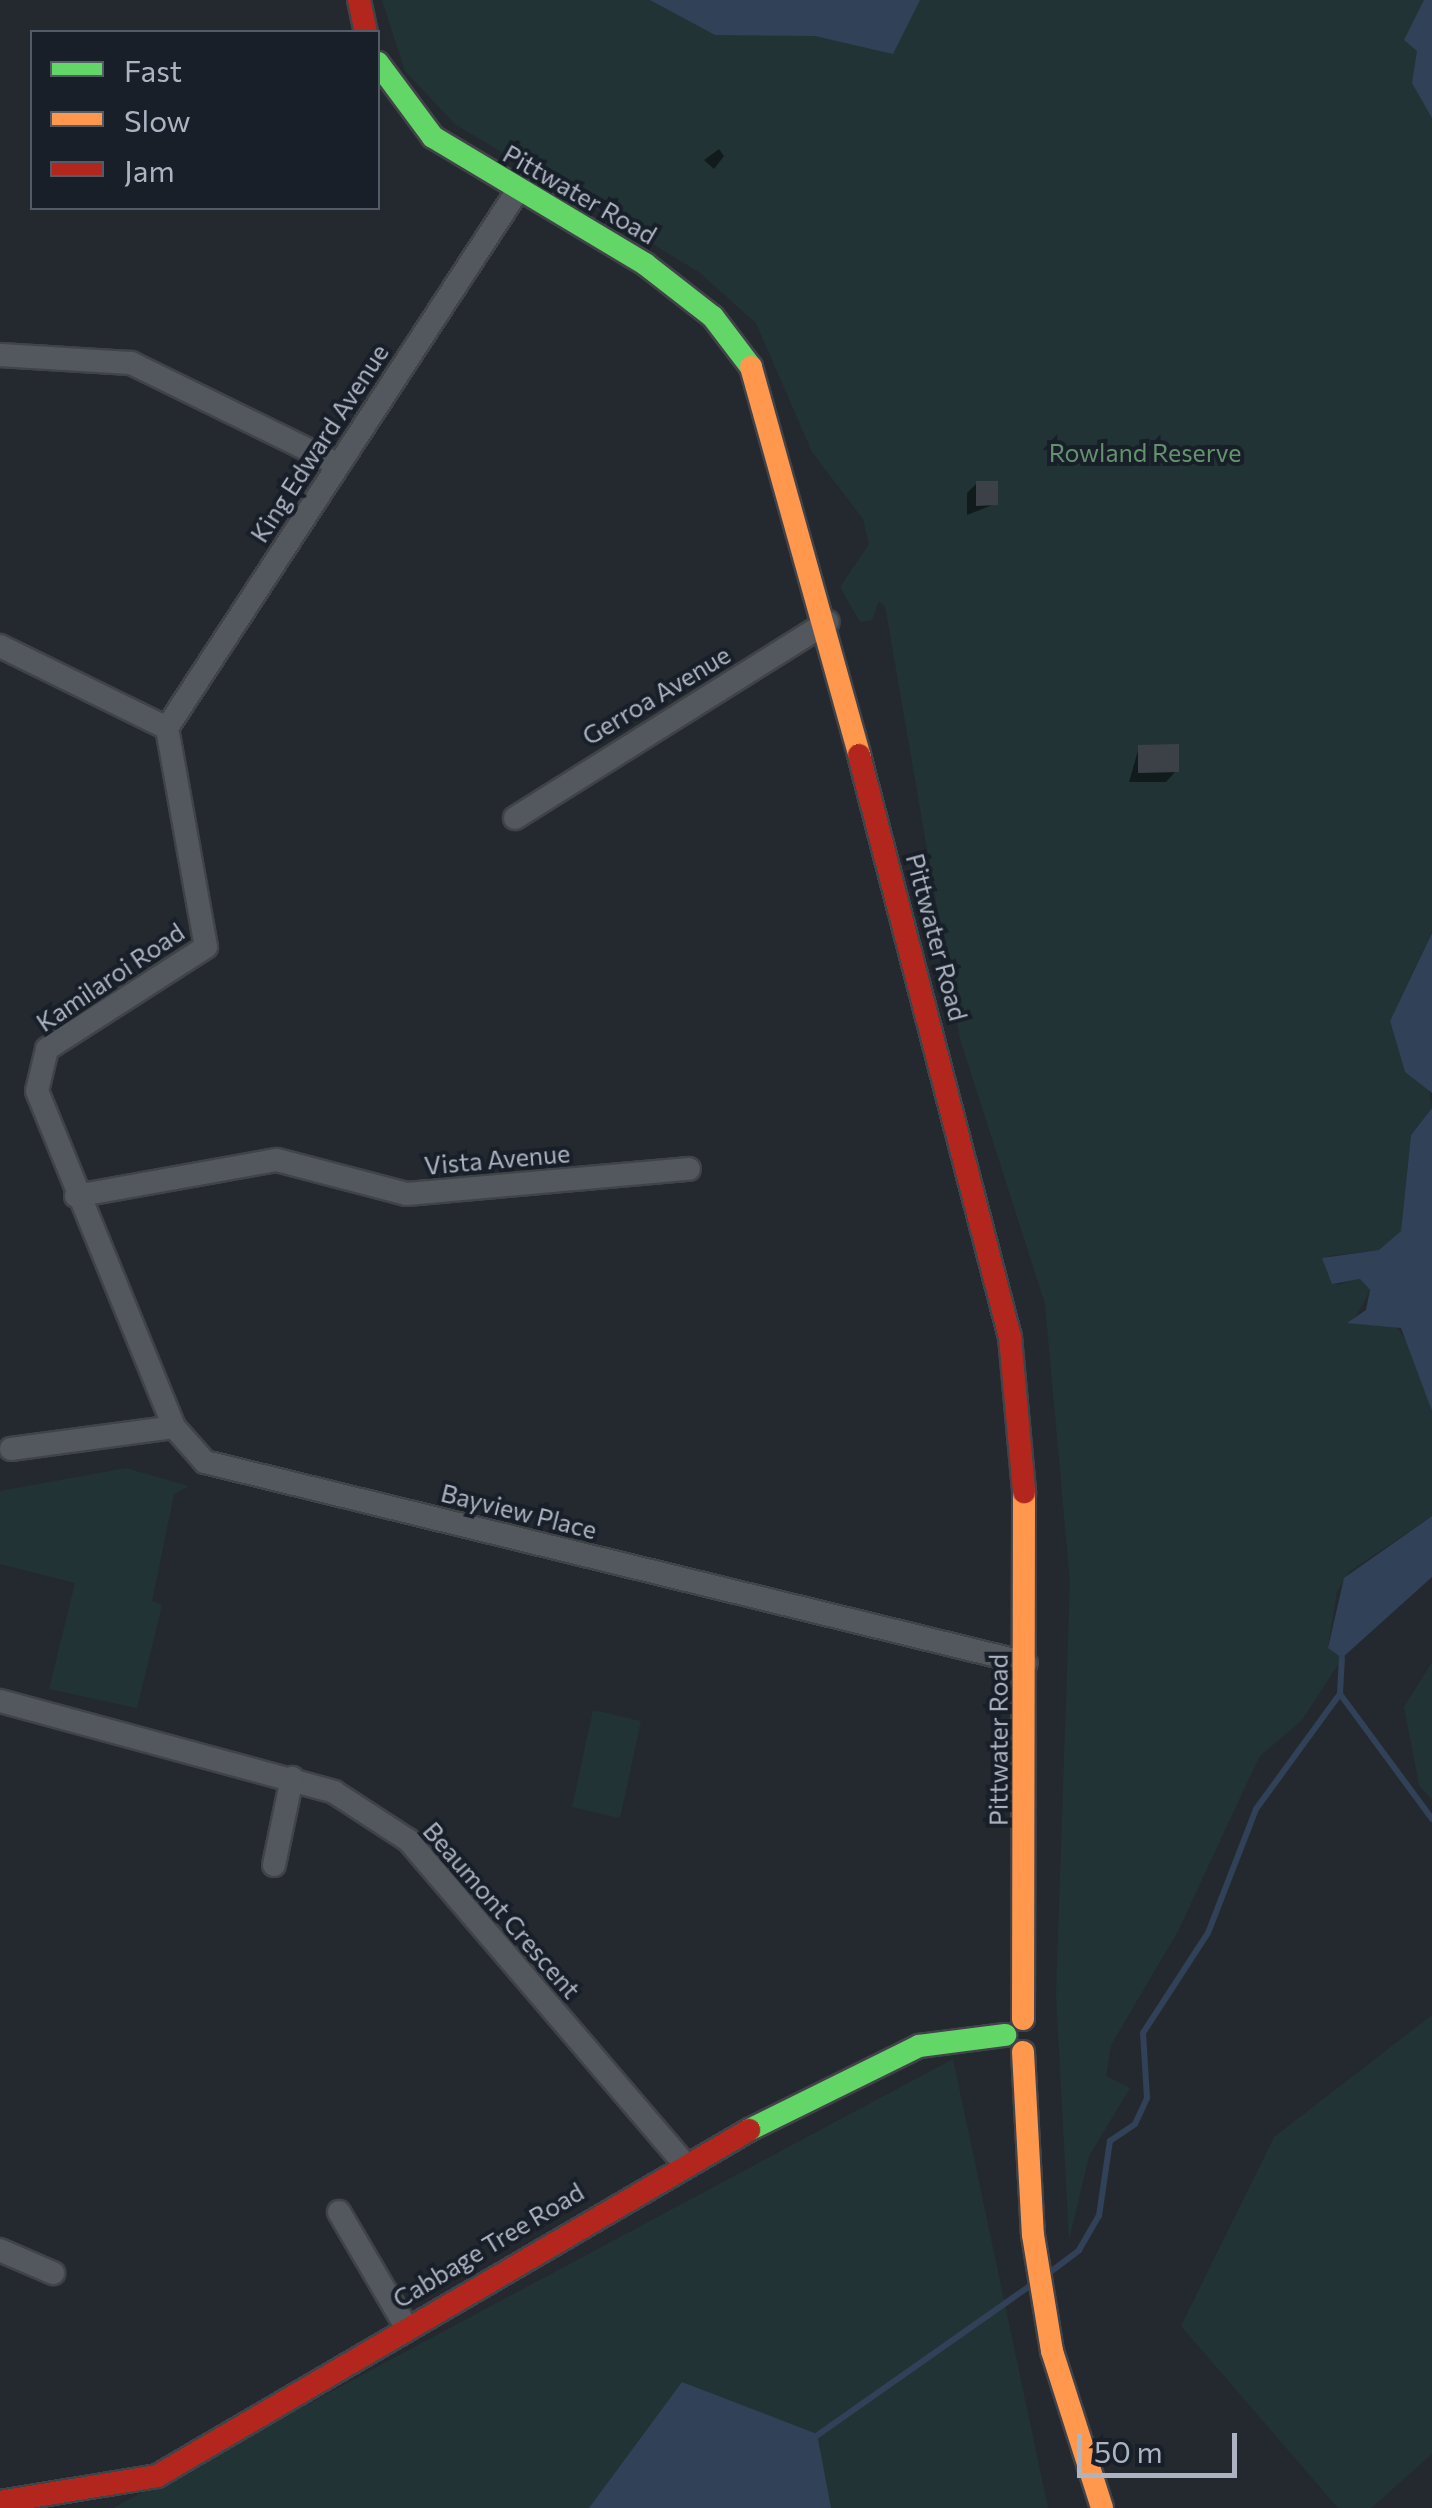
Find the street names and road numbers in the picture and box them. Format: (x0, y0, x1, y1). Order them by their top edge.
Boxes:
street label: Pittwater Road (498, 138, 662, 250)
street label: King Edward Avenue (244, 338, 394, 548)
street label: Gerroa Avenue (577, 639, 735, 751)
street label: Pittwater Road (900, 850, 974, 1024)
street label: Kamilaroi Road (30, 917, 190, 1037)
street label: Vista Avenue (423, 1138, 571, 1180)
street label: Bayview Place (438, 1477, 600, 1545)
street label: Pittwater Road (983, 1654, 1013, 1826)
street label: Beaumont Crescent (417, 1816, 587, 2004)
street label: Cabbage Tree Road (387, 2176, 589, 2314)

